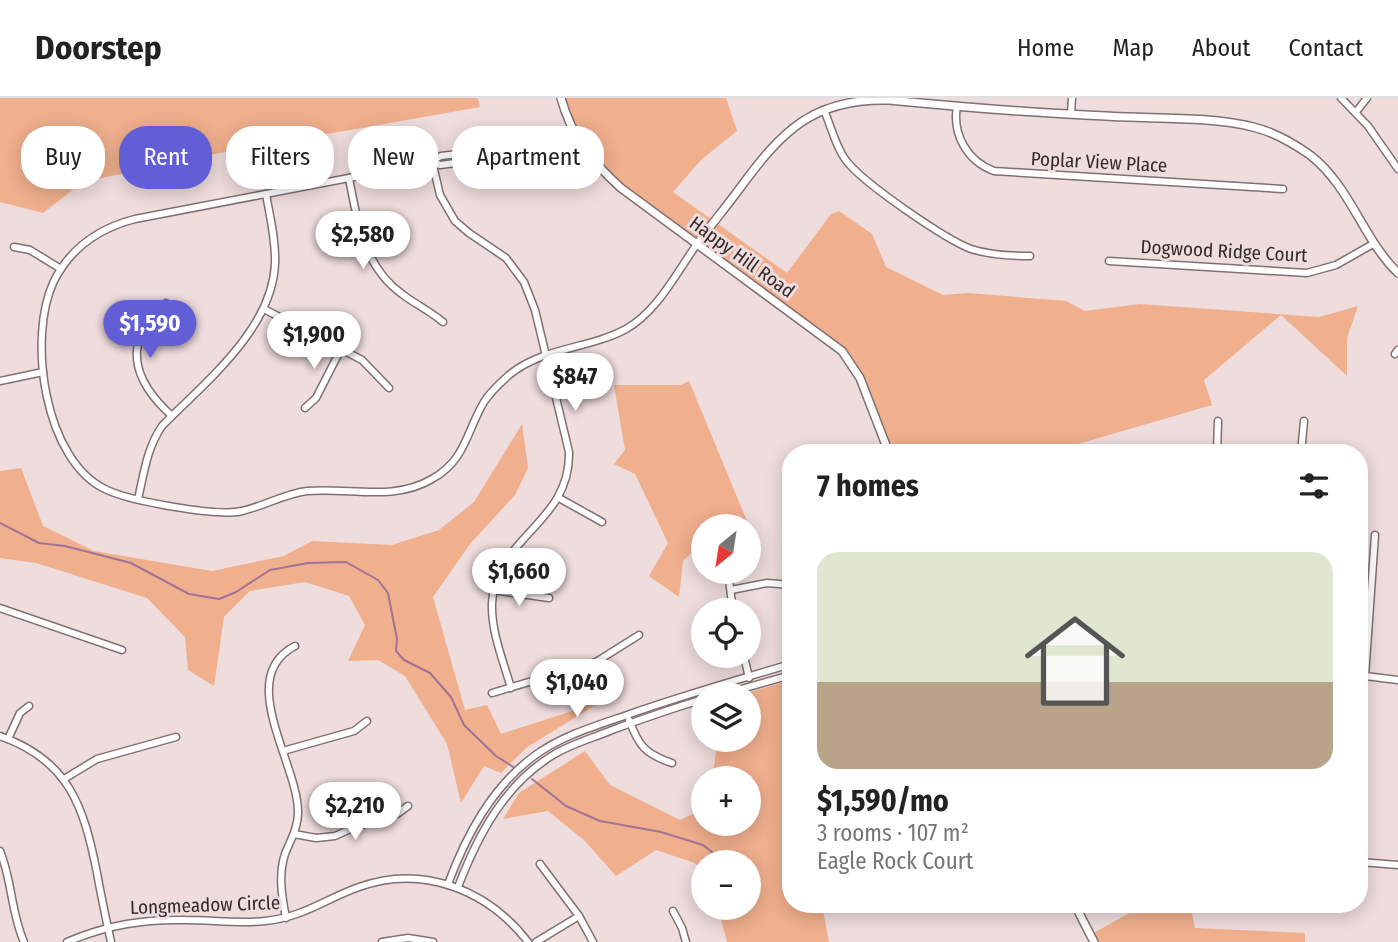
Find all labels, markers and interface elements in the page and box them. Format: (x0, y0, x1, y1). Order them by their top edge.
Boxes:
text: Doorstep (35, 28, 162, 68)
text: Home (1017, 34, 1074, 62)
text: Map (1112, 34, 1154, 62)
text: About (1192, 34, 1250, 62)
text: Contact (1288, 34, 1363, 62)
chip: Buy (21, 126, 105, 189)
chip: Rent (119, 126, 212, 189)
chip: Filters (226, 126, 334, 189)
chip: New (348, 126, 438, 189)
chip: Apartment (452, 126, 604, 189)
street label: Poplar View Place (1030, 147, 1168, 177)
street label: Happy Hill Road (685, 211, 799, 303)
pin: $2,580 (306, 212, 420, 271)
text: $2,580 (331, 220, 395, 248)
street label: Dogwood Ridge Court (1140, 235, 1309, 267)
pin: $1,590 (93, 300, 207, 360)
text: $1,590 (119, 309, 181, 337)
pin: $1,900 (257, 312, 371, 371)
text: $1,900 (283, 320, 345, 348)
pin: $847 (534, 354, 616, 413)
text: $847 (553, 362, 597, 390)
icon: filters (1295, 467, 1333, 505)
text: 7 homes (817, 468, 919, 504)
north arrow (691, 514, 761, 584)
map controls (691, 514, 761, 920)
pin: $1,660 (462, 548, 576, 608)
text: $1,660 (488, 557, 550, 585)
button: locate (691, 598, 761, 668)
icon: home (1012, 598, 1138, 724)
pin: $1,040 (520, 660, 634, 719)
text: $1,040 (546, 668, 608, 696)
button: layers (691, 682, 761, 752)
button: + (691, 766, 761, 836)
pin: $2,210 (298, 782, 412, 842)
text: $1,590/mo (817, 783, 949, 819)
text: $2,210 (325, 791, 385, 819)
text: 3 rooms · 107 m² (817, 819, 969, 847)
text: Eagle Rock Court (817, 847, 973, 875)
button: − (691, 850, 761, 920)
street label: Longmeadow Circle (130, 891, 280, 919)

